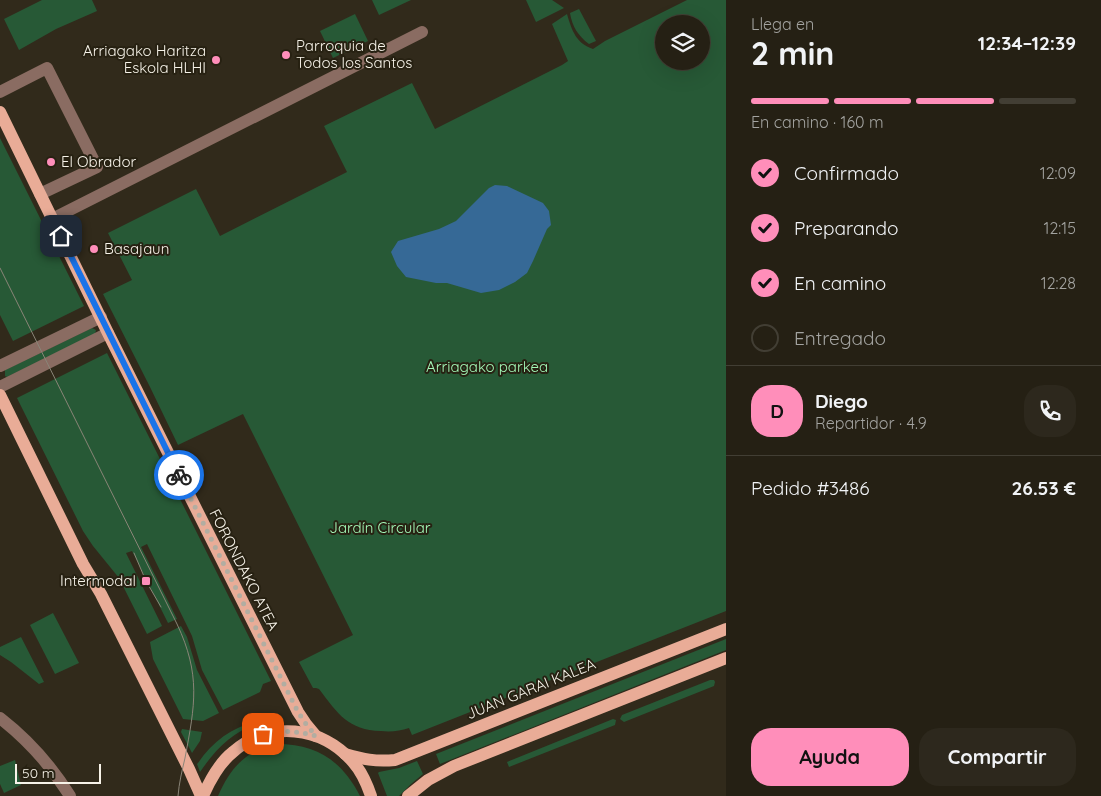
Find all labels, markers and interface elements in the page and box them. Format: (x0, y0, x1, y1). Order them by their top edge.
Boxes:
text: Llega en (751, 14, 814, 34)
map controls (655, 15, 710, 70)
button: layers (655, 15, 710, 70)
text: 12:34–12:39 (978, 31, 1076, 55)
text: 2 min (751, 33, 834, 73)
place label: Parroquia de Todos los Santos (296, 36, 412, 72)
place label: Arriagako Haritza Eskola HLHI (83, 41, 206, 77)
marker: Parroquia de Todos los Santos (280, 49, 292, 61)
marker: Arriagako Haritza Eskola HLHI (210, 54, 222, 66)
text: En camino · 160 m (751, 112, 883, 132)
place label: El Obrador (61, 152, 136, 171)
marker: El Obrador (45, 156, 57, 168)
icon: check (751, 159, 779, 187)
text: Confirmado (794, 161, 899, 185)
text: 12:09 (1040, 163, 1076, 183)
icon: check (751, 214, 779, 242)
pin (40, 215, 82, 257)
text: Preparando (794, 216, 899, 240)
text: 12:15 (1044, 218, 1076, 238)
icon: home (47, 222, 75, 250)
place label: Basajaun (104, 239, 169, 258)
marker: Basajaun (88, 243, 100, 255)
icon: check (751, 269, 779, 297)
text: En camino (794, 271, 886, 295)
text: 12:28 (1041, 273, 1076, 293)
text: Entregado (794, 326, 886, 350)
park label: Arriagako parkea (426, 357, 548, 376)
button: phone (1024, 385, 1076, 437)
text: Diego (815, 389, 868, 413)
text: D (770, 399, 784, 423)
text: Repartidor · 4.9 (815, 413, 927, 433)
courier (154, 450, 204, 500)
icon: bike (165, 461, 193, 489)
text: Pedido #3486 (751, 476, 870, 500)
text: 26.53 € (1012, 476, 1076, 500)
street label: FORONDAKO ATEA (206, 506, 283, 634)
park label: Jardín Circular (329, 518, 431, 537)
place label: Intermodal (60, 571, 136, 590)
marker: Intermodal (140, 575, 152, 587)
street label: JUAN GARAI KALEA (463, 654, 598, 723)
pin (242, 713, 284, 755)
icon: bag (249, 720, 277, 748)
button: Ayuda (751, 728, 909, 786)
button: Compartir (919, 728, 1076, 786)
scale bar (15, 761, 101, 784)
text: 50 m (22, 764, 55, 782)

